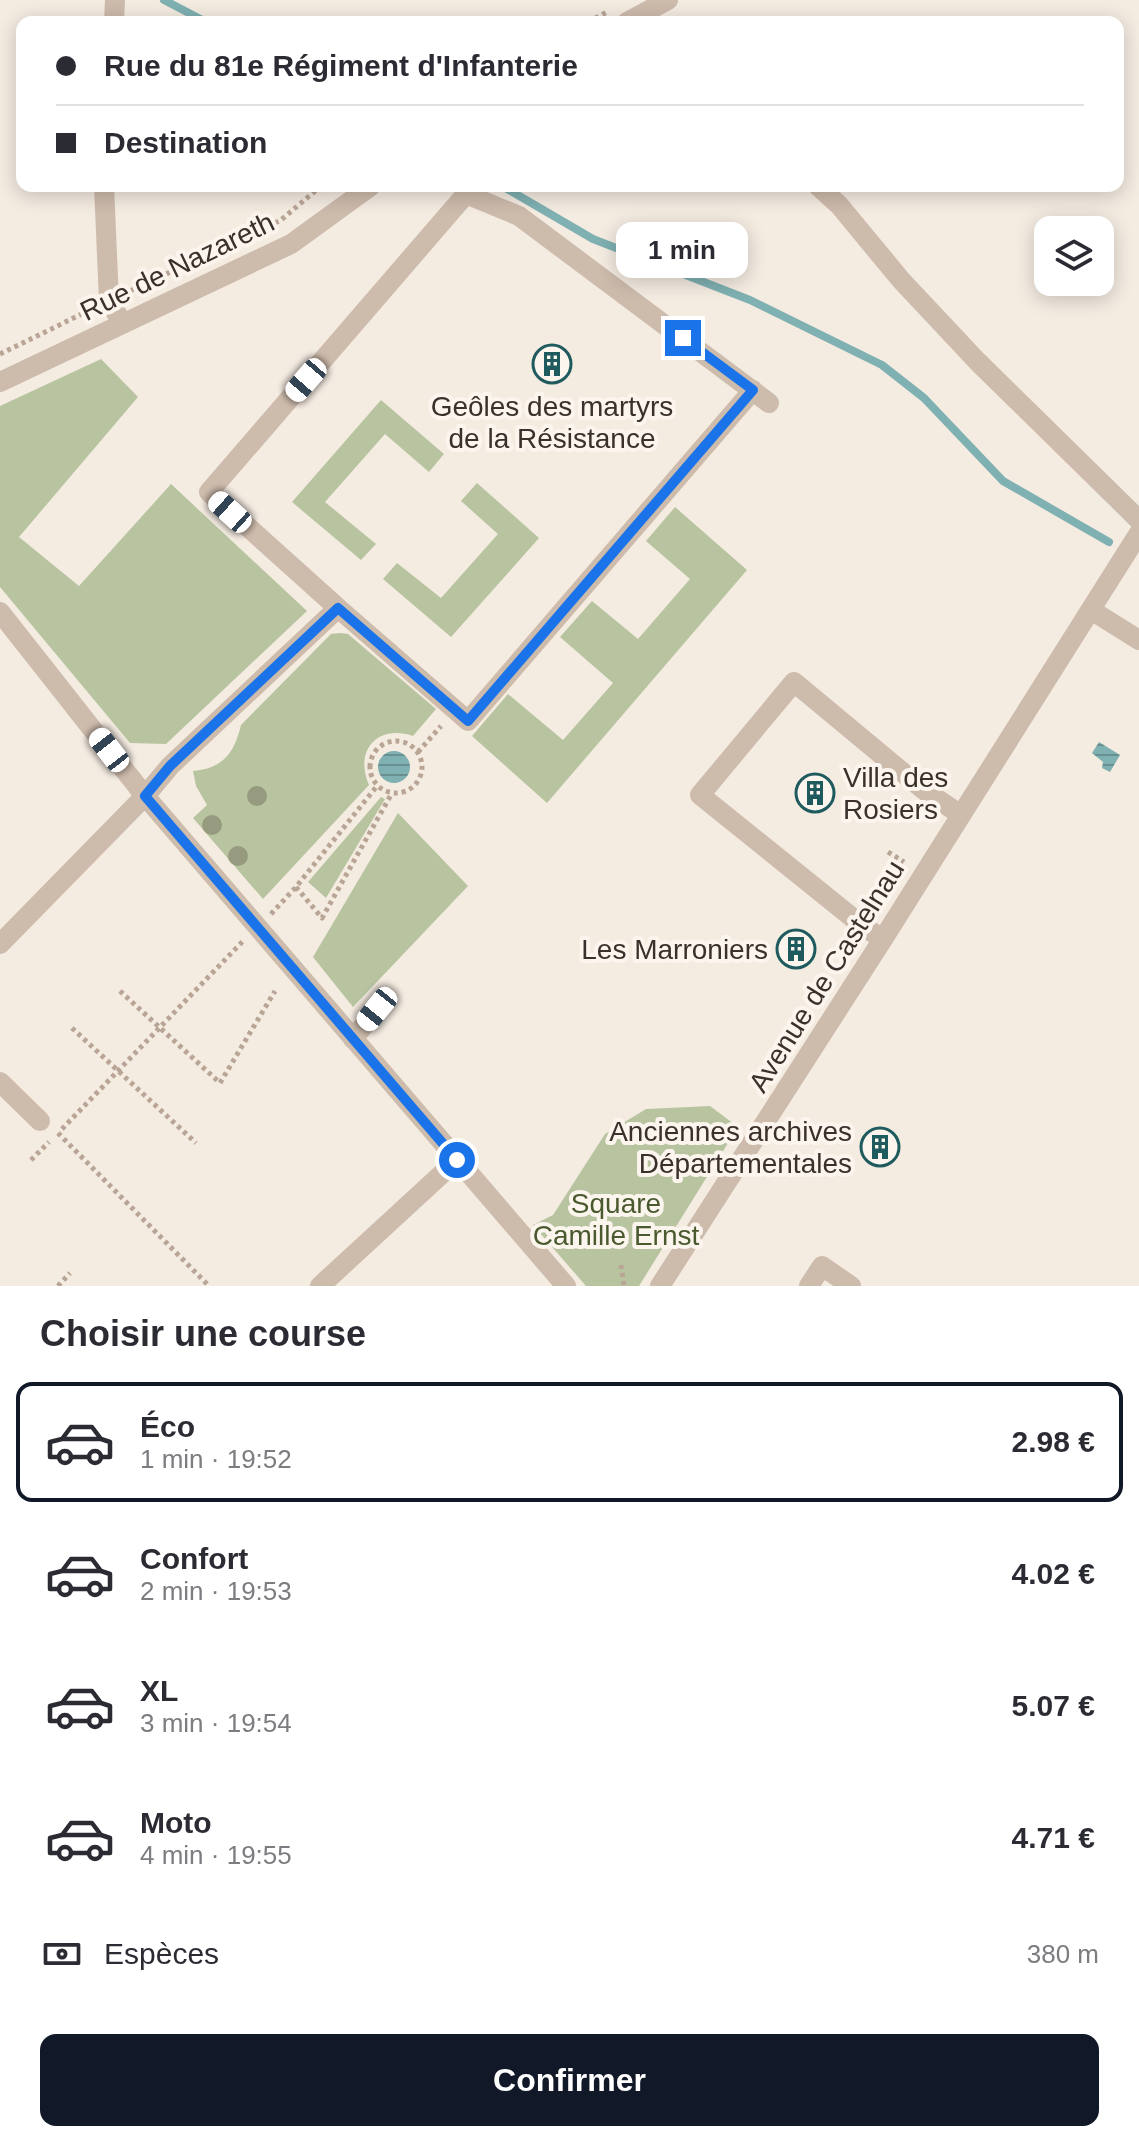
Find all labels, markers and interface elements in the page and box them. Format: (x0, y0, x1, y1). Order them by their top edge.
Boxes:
text: Rue du 81e Régiment d'Infanterie (104, 49, 578, 82)
text: Destination (104, 126, 267, 159)
street label: Rue de Nazareth (75, 206, 279, 327)
map controls (1034, 216, 1114, 296)
button: layers (1034, 216, 1114, 296)
callout: 1 min (617, 222, 749, 278)
text: 1 min (648, 235, 716, 265)
route end (665, 320, 701, 356)
building icon: Geôles des martyrs de la Résistance (531, 343, 573, 385)
car (281, 354, 331, 406)
place label: Geôles des martyrs de la Résistance (431, 391, 673, 454)
car (204, 487, 256, 537)
car (85, 724, 133, 776)
place label: Villa des Rosiers (843, 762, 948, 825)
building icon: Villa des Rosiers (794, 772, 836, 814)
street label: Avenue de Castelnau (742, 855, 910, 1098)
building icon: Les Marroniers (775, 928, 817, 970)
place label: Les Marroniers (581, 934, 768, 965)
car (353, 983, 401, 1035)
place label: Anciennes archives Départementales (609, 1116, 852, 1179)
building icon: Anciennes archives Départementales (859, 1126, 901, 1168)
route start (439, 1142, 475, 1178)
park label: Square Camille Ernst (533, 1188, 699, 1251)
text: Choisir une course (40, 1313, 366, 1354)
icon: car (44, 1406, 116, 1478)
text: Éco (140, 1410, 195, 1443)
text: 2.98 € (1012, 1425, 1095, 1458)
text: 1 min · 19:52 (140, 1444, 292, 1474)
icon: car (44, 1538, 116, 1610)
text: Confort (140, 1542, 248, 1575)
text: 4.02 € (1012, 1557, 1095, 1590)
text: 2 min · 19:53 (140, 1576, 292, 1606)
icon: car (44, 1670, 116, 1742)
text: XL (140, 1674, 178, 1707)
text: 5.07 € (1012, 1689, 1095, 1722)
text: 3 min · 19:54 (140, 1708, 292, 1738)
icon: car (44, 1802, 116, 1874)
text: Moto (140, 1806, 212, 1839)
text: 4.71 € (1012, 1821, 1095, 1854)
text: 4 min · 19:55 (140, 1840, 292, 1870)
icon: cash (40, 1932, 84, 1976)
text: Espèces (104, 1937, 219, 1970)
text: 380 m (1027, 1939, 1099, 1969)
button: Confirmer (40, 2034, 1099, 2126)

